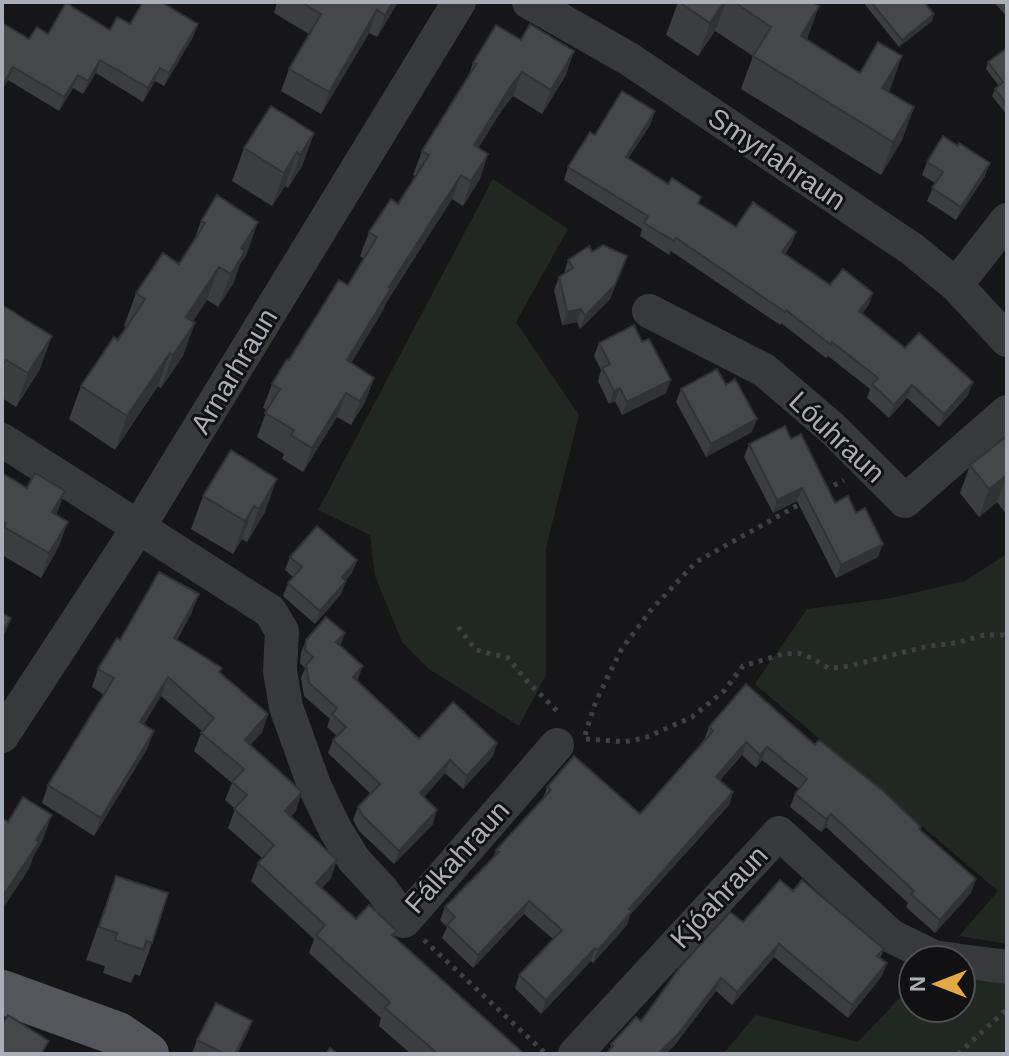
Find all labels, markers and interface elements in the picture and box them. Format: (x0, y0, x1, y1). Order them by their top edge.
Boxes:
street label: Smyrlahraun (703, 102, 851, 216)
street label: Arnarhraun (185, 303, 283, 439)
street label: Lóuhraun (783, 385, 891, 489)
street label: Fálkahraun (399, 795, 515, 919)
street label: Kjóahraun (664, 840, 774, 954)
north arrow (897, 944, 977, 1024)
text: N (905, 976, 930, 992)

